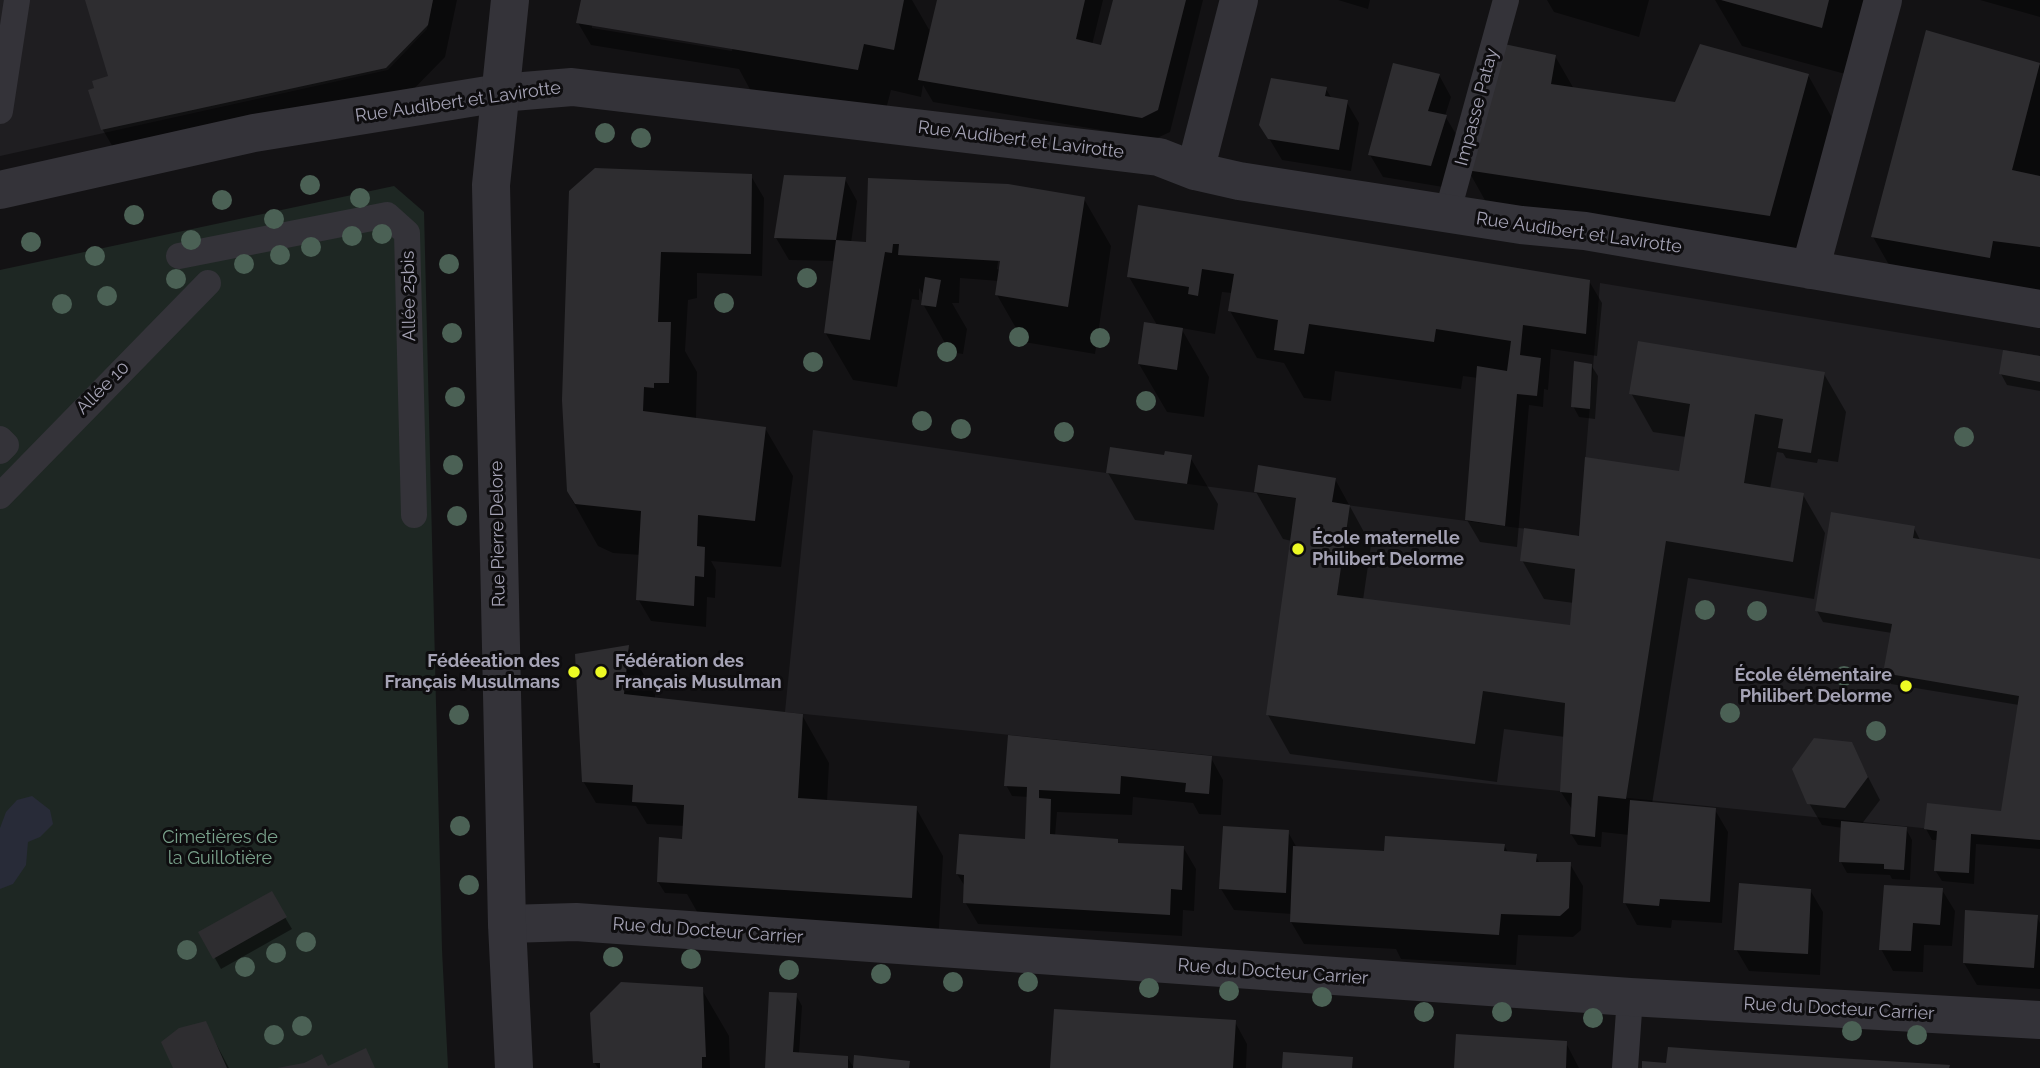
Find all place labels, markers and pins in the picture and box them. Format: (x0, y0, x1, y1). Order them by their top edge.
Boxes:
place label: École maternelle Philibert Delorme (1312, 528, 1464, 570)
marker: École maternelle Philibert Delorme (1290, 541, 1306, 557)
place label: Fédéeation des Français Musulmans (384, 651, 560, 694)
place label: Fédération des Français Musulman (615, 651, 782, 694)
marker: Fédéeation des Français Musulmans (566, 664, 582, 680)
marker: Fédération des Français Musulman (593, 664, 609, 680)
place label: École élémentaire Philibert Delorme (1734, 665, 1892, 708)
marker: École élémentaire Philibert Delorme (1898, 678, 1914, 694)

